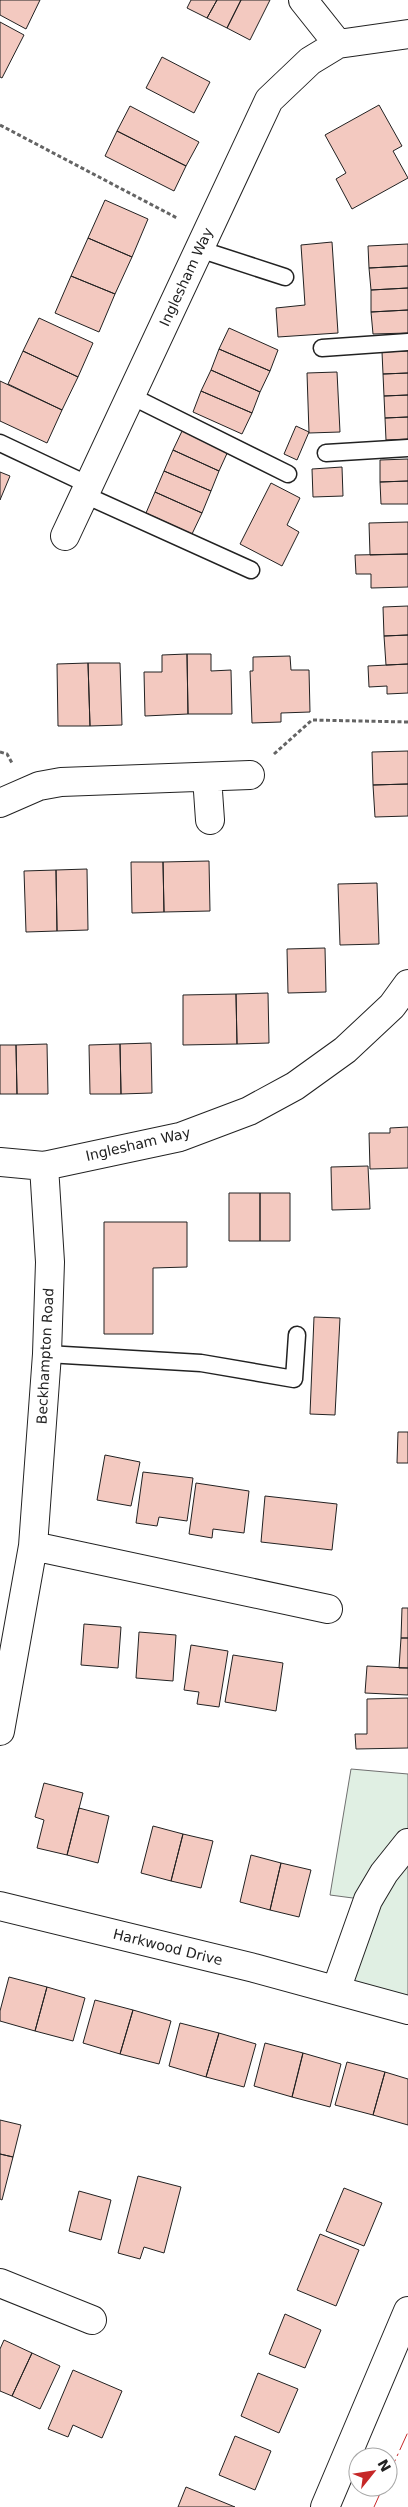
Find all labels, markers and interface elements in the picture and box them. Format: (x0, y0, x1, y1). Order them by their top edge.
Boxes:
street label: Inglesham Way (156, 225, 216, 329)
street label: Inglesham Way (84, 1124, 192, 1164)
street label: Beckhampton Road (33, 1287, 57, 1425)
street label: Harkwood Drive (112, 1926, 224, 1968)
north arrow (348, 2447, 398, 2497)
text: N (374, 2456, 394, 2475)

